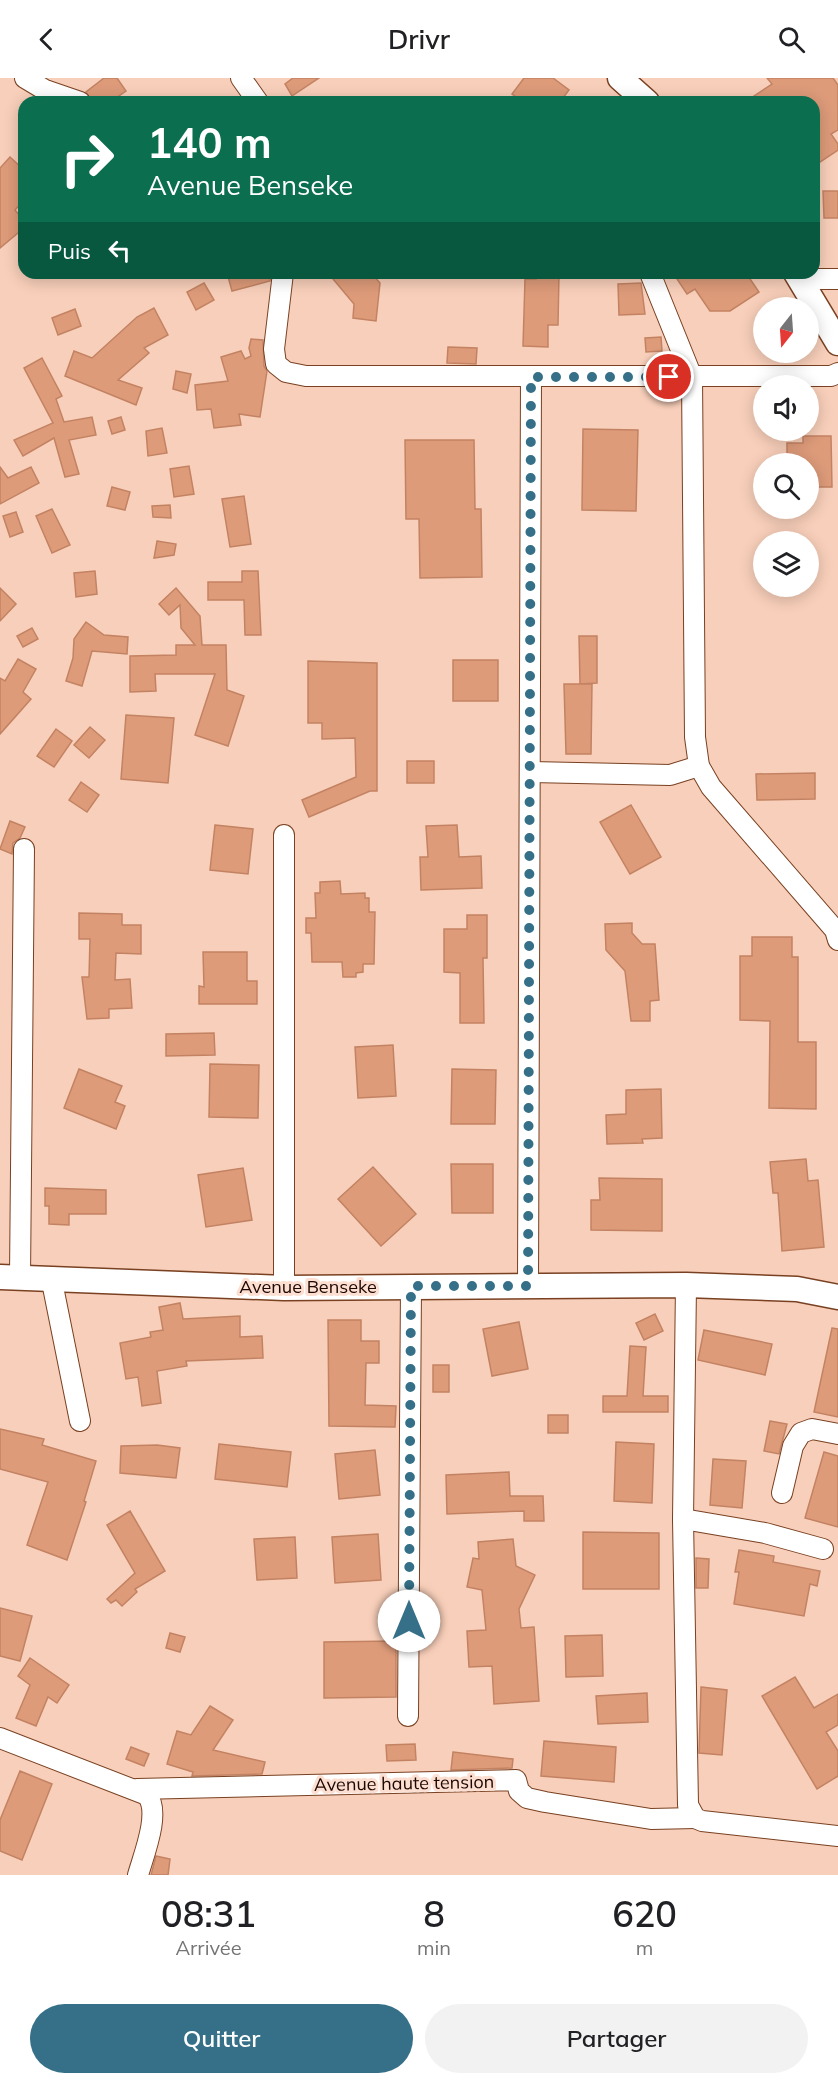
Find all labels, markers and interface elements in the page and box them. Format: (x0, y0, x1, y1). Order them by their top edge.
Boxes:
text: Drivr (388, 22, 450, 56)
icon: back (30, 23, 63, 56)
icon: search (775, 23, 808, 56)
text: 140 m (147, 116, 272, 169)
icon: right (48, 120, 126, 198)
text: Avenue Benseke (147, 168, 353, 202)
icon: left (103, 234, 136, 267)
text: Puis (48, 237, 91, 265)
north arrow (753, 297, 819, 363)
map controls (753, 297, 819, 597)
pin (643, 351, 694, 402)
icon: arrive (652, 360, 685, 393)
button: sound (753, 375, 819, 441)
button: search (753, 453, 819, 519)
button: layers (753, 531, 819, 597)
street label: Avenue Benseke (239, 1275, 377, 1298)
position arrow (377, 1589, 441, 1653)
street label: Avenue haute tension (314, 1770, 494, 1796)
text: 08:31 (161, 1891, 256, 1936)
text: 8 (423, 1891, 445, 1936)
text: 620 (612, 1891, 677, 1936)
text: Arrivée (175, 1935, 242, 1960)
text: min (417, 1935, 451, 1960)
text: m (636, 1935, 653, 1960)
button: Quitter (30, 2004, 413, 2073)
button: Partager (425, 2004, 808, 2073)

